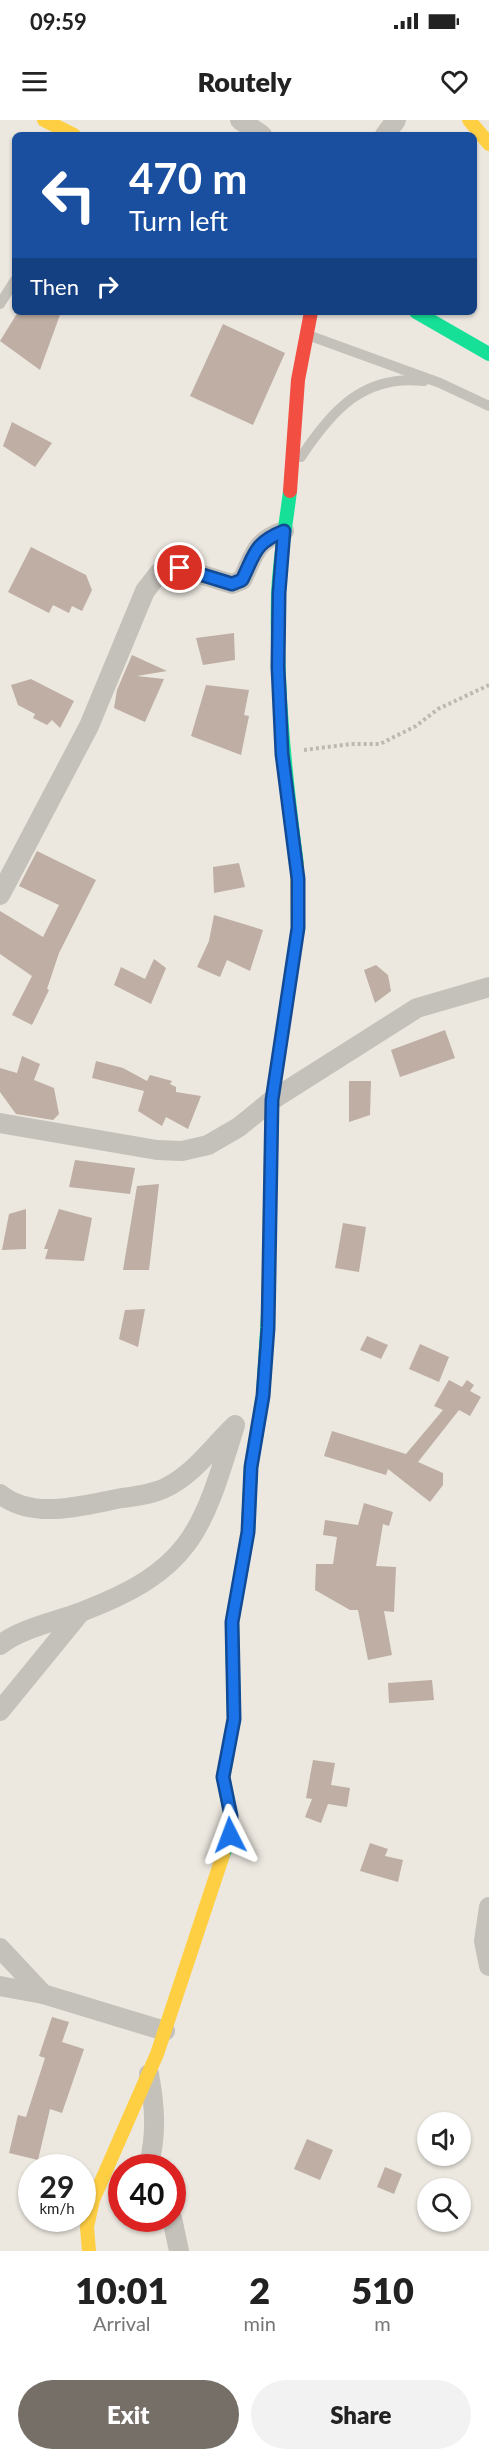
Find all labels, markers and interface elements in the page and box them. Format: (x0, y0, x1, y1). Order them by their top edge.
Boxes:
text: 09:59 (30, 8, 87, 35)
icon: menu (18, 65, 51, 98)
text: Routely (197, 65, 292, 98)
icon: heart (438, 65, 471, 98)
text: 470 m (129, 153, 247, 203)
icon: left (30, 156, 108, 234)
text: Turn left (129, 204, 228, 237)
icon: right (91, 270, 124, 303)
text: Then (30, 273, 79, 300)
pin (154, 542, 205, 593)
icon: arrive (163, 551, 196, 584)
position arrow (198, 1803, 262, 1867)
map controls (417, 2112, 471, 2232)
button: sound (417, 2112, 471, 2166)
speed limit sign: 40 (108, 2154, 186, 2232)
text: 29 (40, 2168, 74, 2204)
button: search (417, 2178, 471, 2232)
text: km/h (39, 2199, 75, 2217)
text: 10:01 (75, 2268, 168, 2312)
text: 2 (249, 2268, 270, 2312)
text: 510 (351, 2268, 414, 2312)
text: Arrival (93, 2311, 151, 2335)
text: min (244, 2311, 276, 2335)
text: m (374, 2311, 391, 2335)
button: Exit (18, 2380, 239, 2449)
button: Share (251, 2380, 471, 2449)

